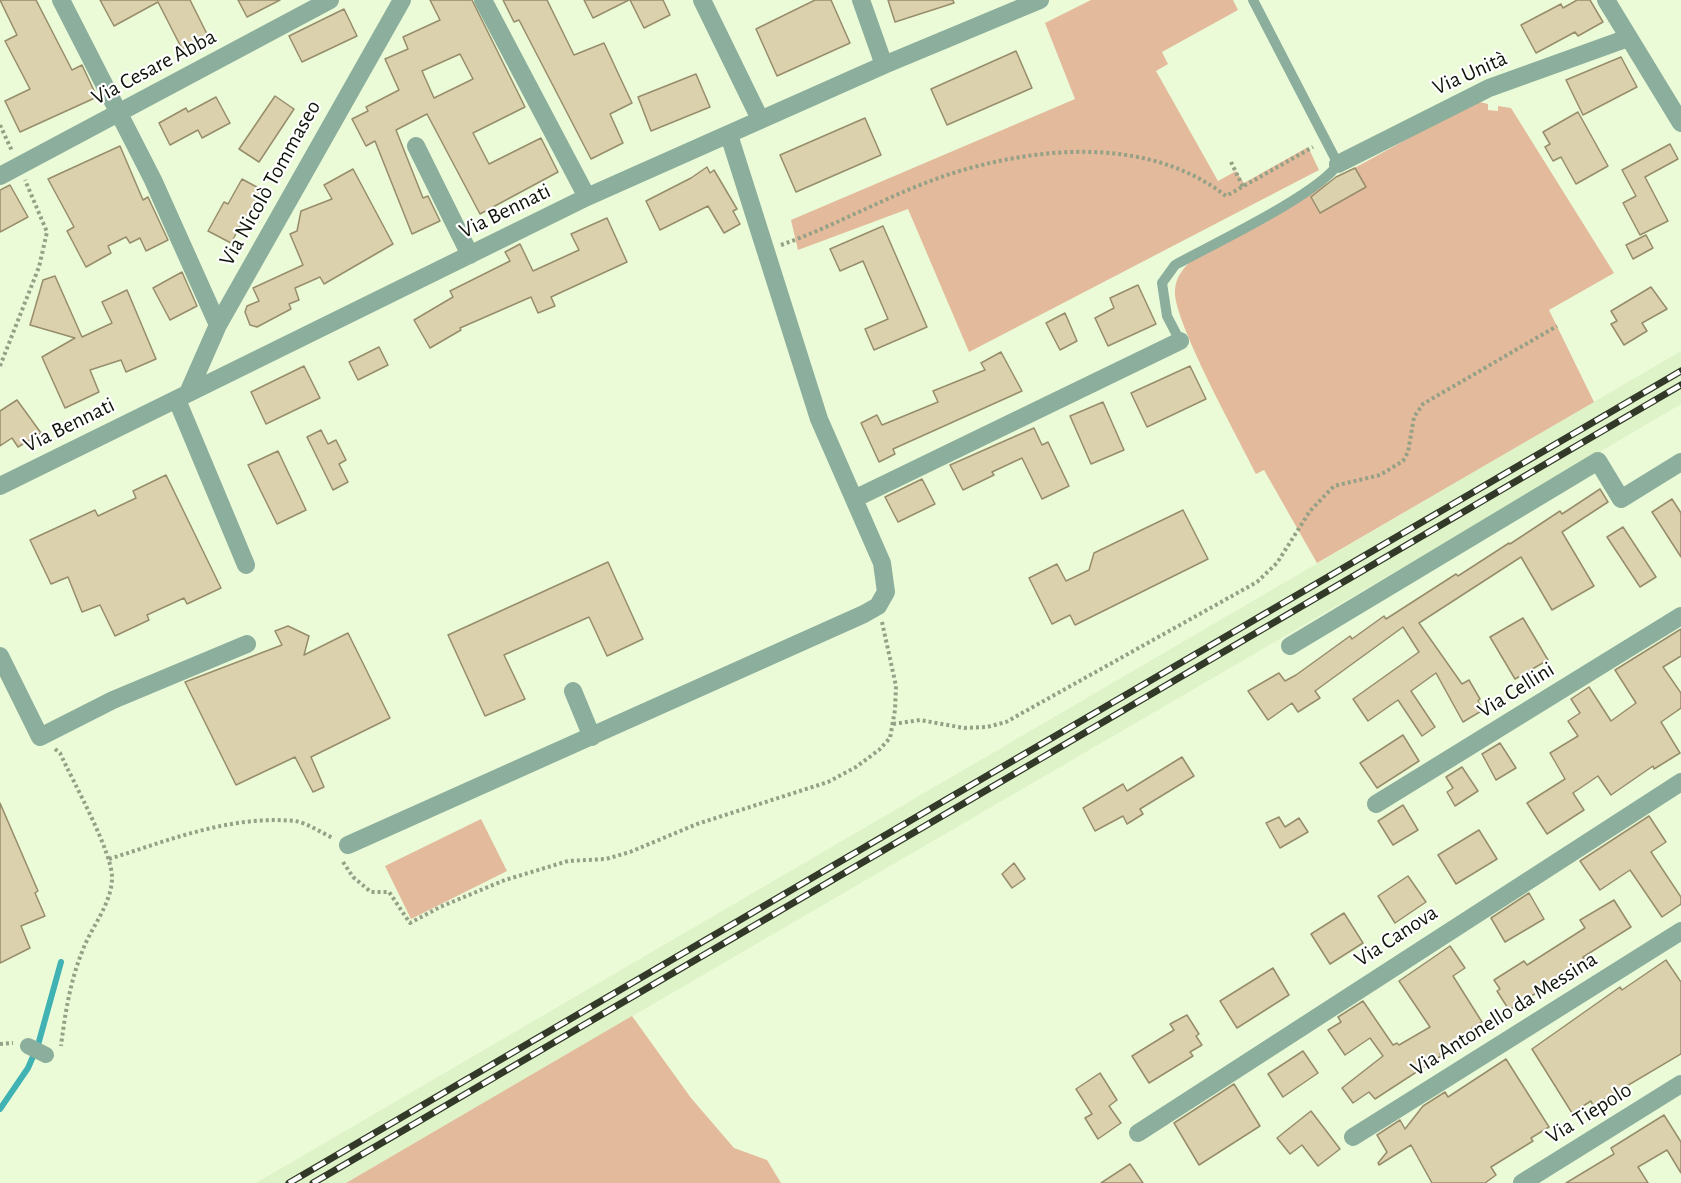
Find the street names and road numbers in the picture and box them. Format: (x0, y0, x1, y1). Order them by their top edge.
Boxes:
street label: Via Cesare Abba (87, 23, 221, 111)
street label: Via Unità (1429, 45, 1511, 101)
street label: Via Nicolò Tommaseo (214, 96, 326, 270)
street label: Via Bennati (455, 178, 555, 244)
street label: Via Bennati (19, 392, 119, 458)
street label: Via Cellini (1473, 656, 1559, 724)
street label: Via Canova (1349, 899, 1443, 973)
street label: Via Antonello da Messina (1406, 946, 1602, 1082)
street label: Via Tiepolo (1541, 1076, 1637, 1150)

